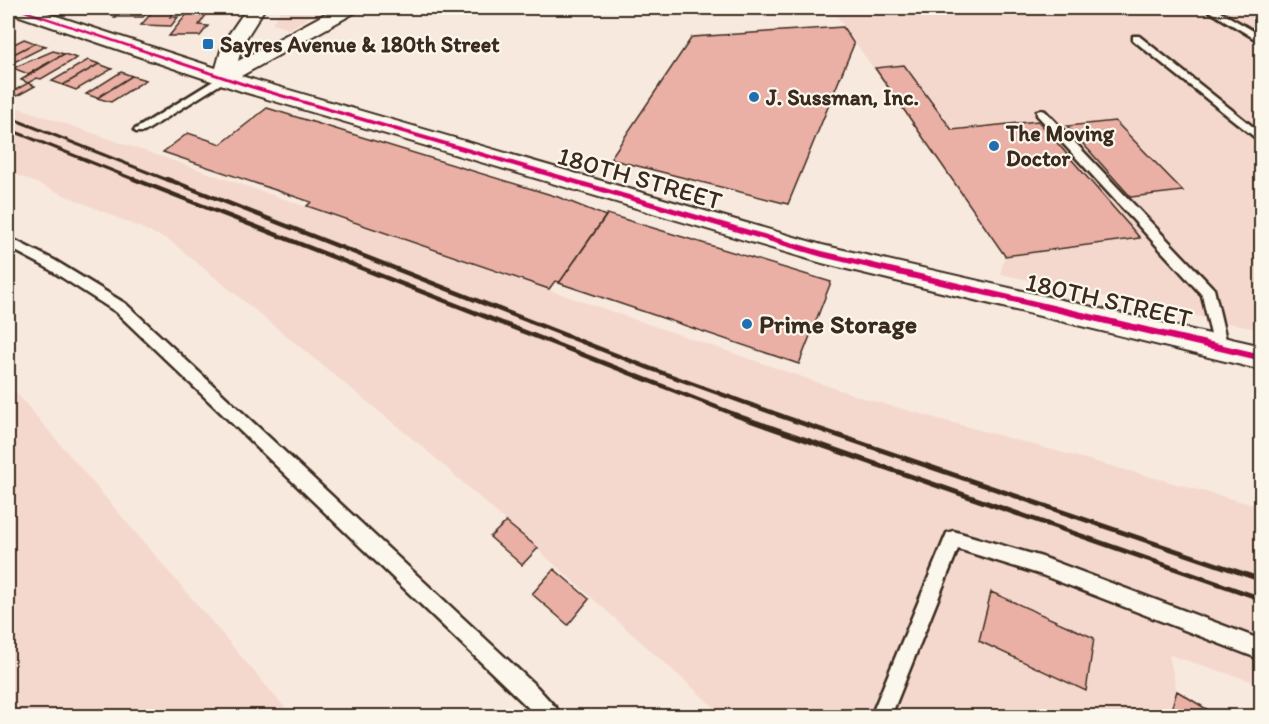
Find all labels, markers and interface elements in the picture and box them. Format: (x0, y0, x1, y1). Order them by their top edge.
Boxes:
place label: Sayres Avenue & 180th Street (220, 31, 500, 58)
marker: Sayres Avenue & 180th Street (201, 37, 215, 51)
place label: J. Sussman, Inc. (765, 84, 919, 111)
marker: J. Sussman, Inc. (747, 90, 761, 104)
place label: The Moving Doctor (1005, 120, 1115, 172)
street label: 180TH STREET (554, 139, 726, 217)
marker: The Moving Doctor (987, 139, 1001, 153)
street label: 180TH STREET (1023, 265, 1196, 335)
place label: Prime Storage (759, 308, 917, 340)
marker: Prime Storage (740, 317, 754, 331)

